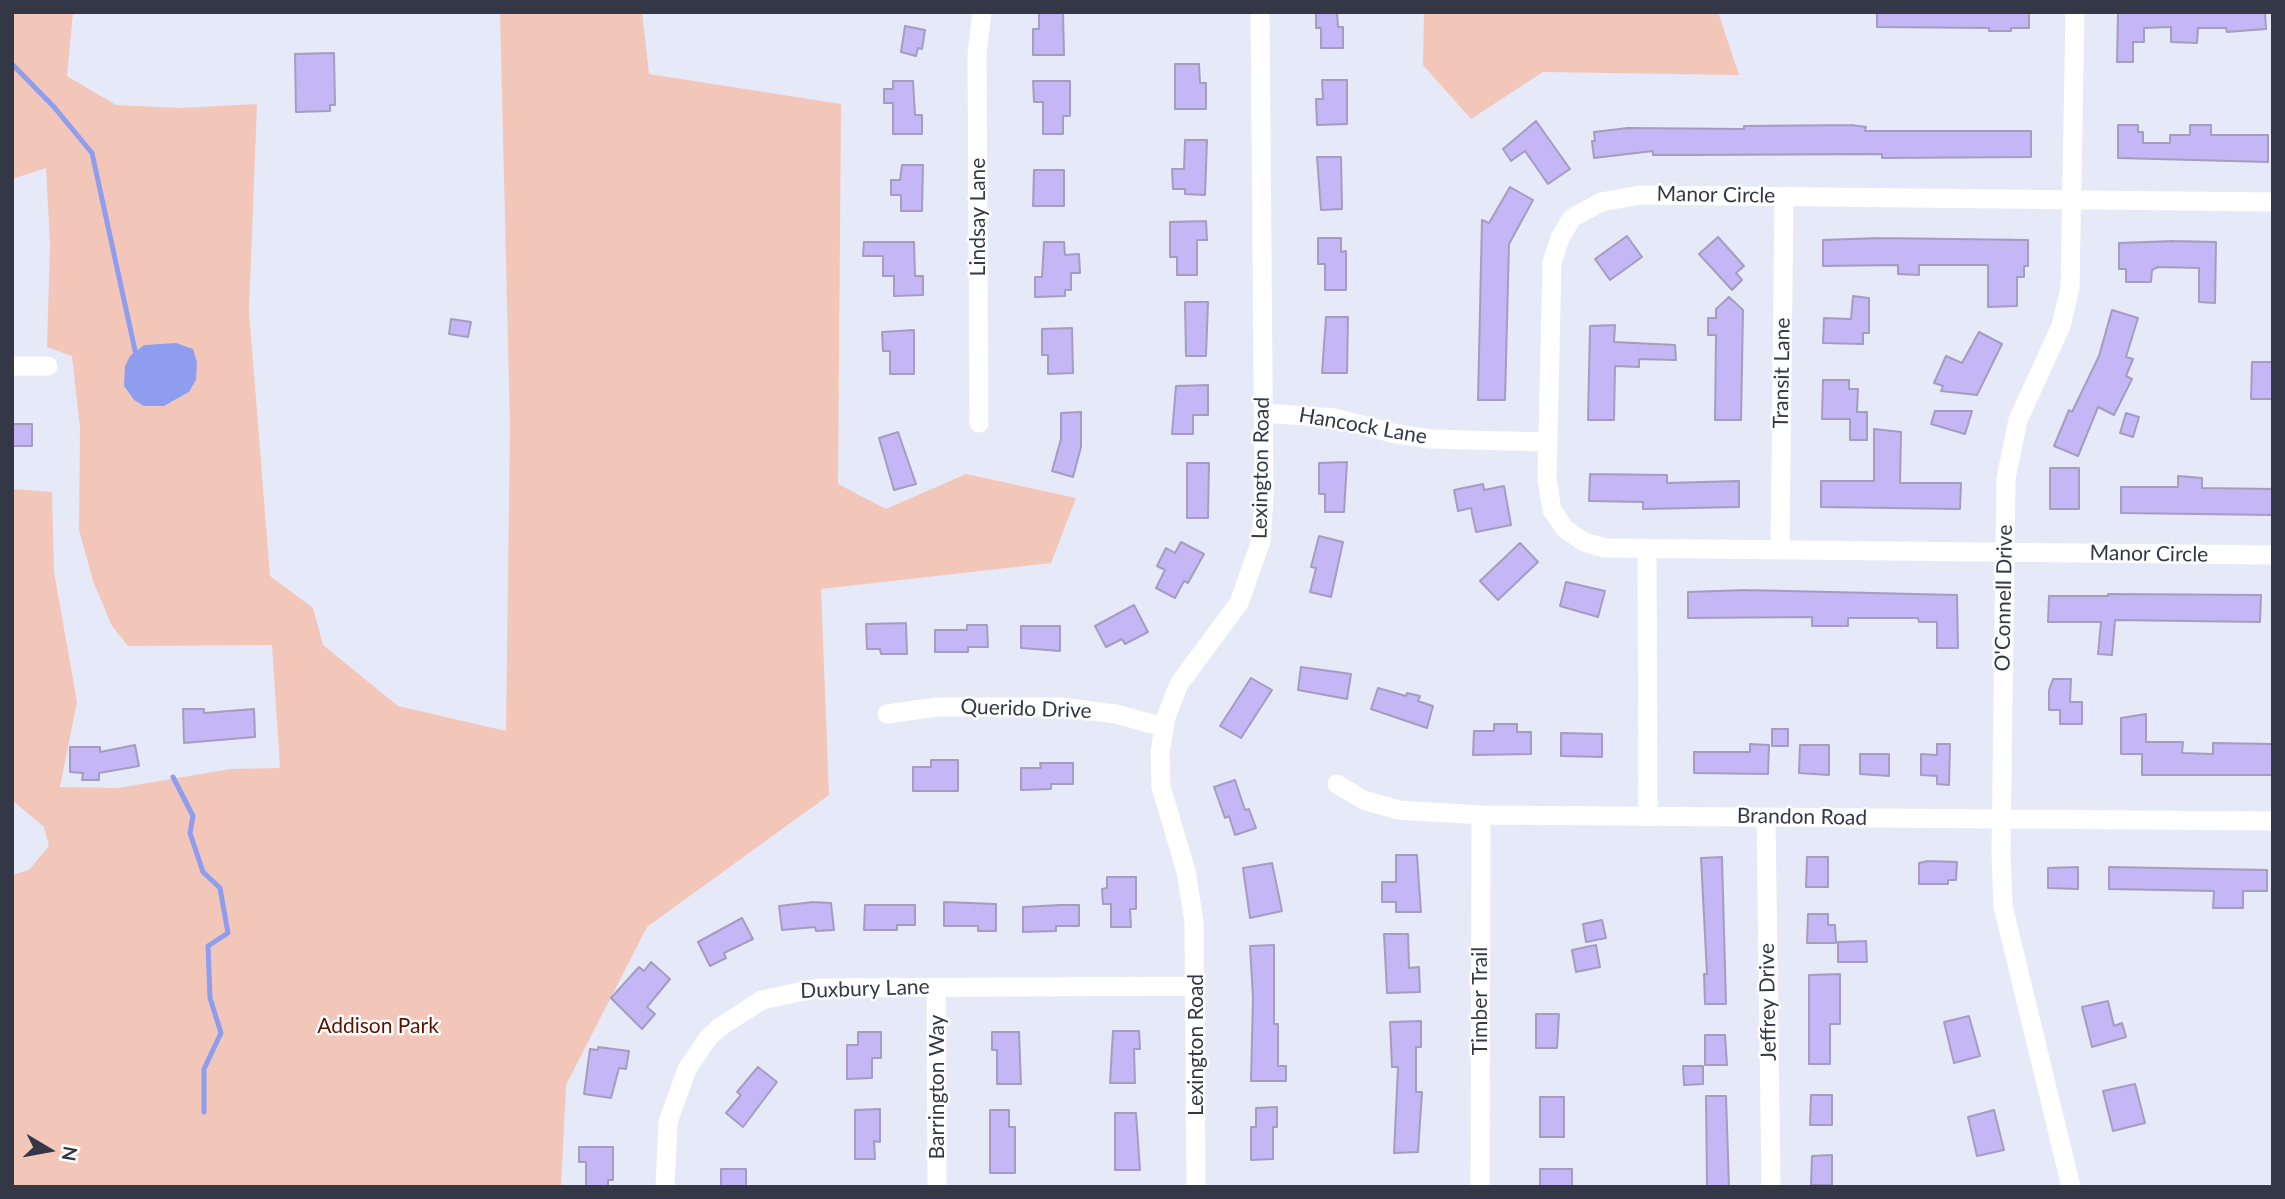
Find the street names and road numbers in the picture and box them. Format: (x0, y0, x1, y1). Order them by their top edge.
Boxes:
street label: Lindsay Lane (965, 158, 991, 276)
street label: Manor Circle (1656, 181, 1776, 209)
street label: Transit Lane (1768, 317, 1796, 429)
street label: Lexington Road (1247, 397, 1275, 539)
street label: Hancock Lane (1297, 402, 1429, 450)
street label: O'Connell Drive (1990, 524, 2018, 672)
street label: Manor Circle (2089, 540, 2209, 568)
street label: Querido Drive (960, 694, 1092, 724)
street label: Brandon Road (1737, 803, 1867, 831)
street label: Jeffrey Drive (1754, 943, 1782, 1061)
street label: Timber Trail (1467, 947, 1493, 1055)
street label: Duxbury Lane (800, 974, 930, 1004)
street label: Lexington Road (1183, 974, 1209, 1116)
street label: Barrington Way (924, 1015, 950, 1159)

